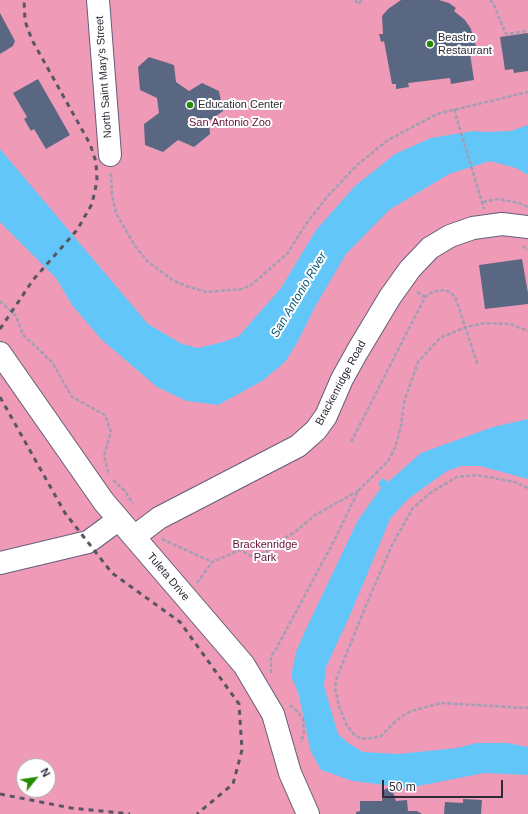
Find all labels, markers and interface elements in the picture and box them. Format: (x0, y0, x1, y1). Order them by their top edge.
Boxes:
street label: North Saint Mary's Street (93, 15, 115, 139)
place label: Beastro Restaurant (438, 31, 492, 57)
marker: Beastro Restaurant (425, 39, 435, 49)
place label: Education Center (198, 98, 283, 112)
marker: Education Center (185, 100, 195, 110)
park label: San Antonio Zoo (189, 116, 271, 130)
water label: San Antonio River (268, 250, 330, 340)
street label: Brackenridge Road (313, 338, 369, 428)
park label: Brackenridge Park (233, 538, 297, 564)
street label: Tuleta Drive (144, 550, 192, 604)
north arrow (16, 758, 56, 798)
text: N (38, 766, 53, 779)
scale bar (384, 772, 505, 798)
text: 50 m (389, 780, 416, 794)

